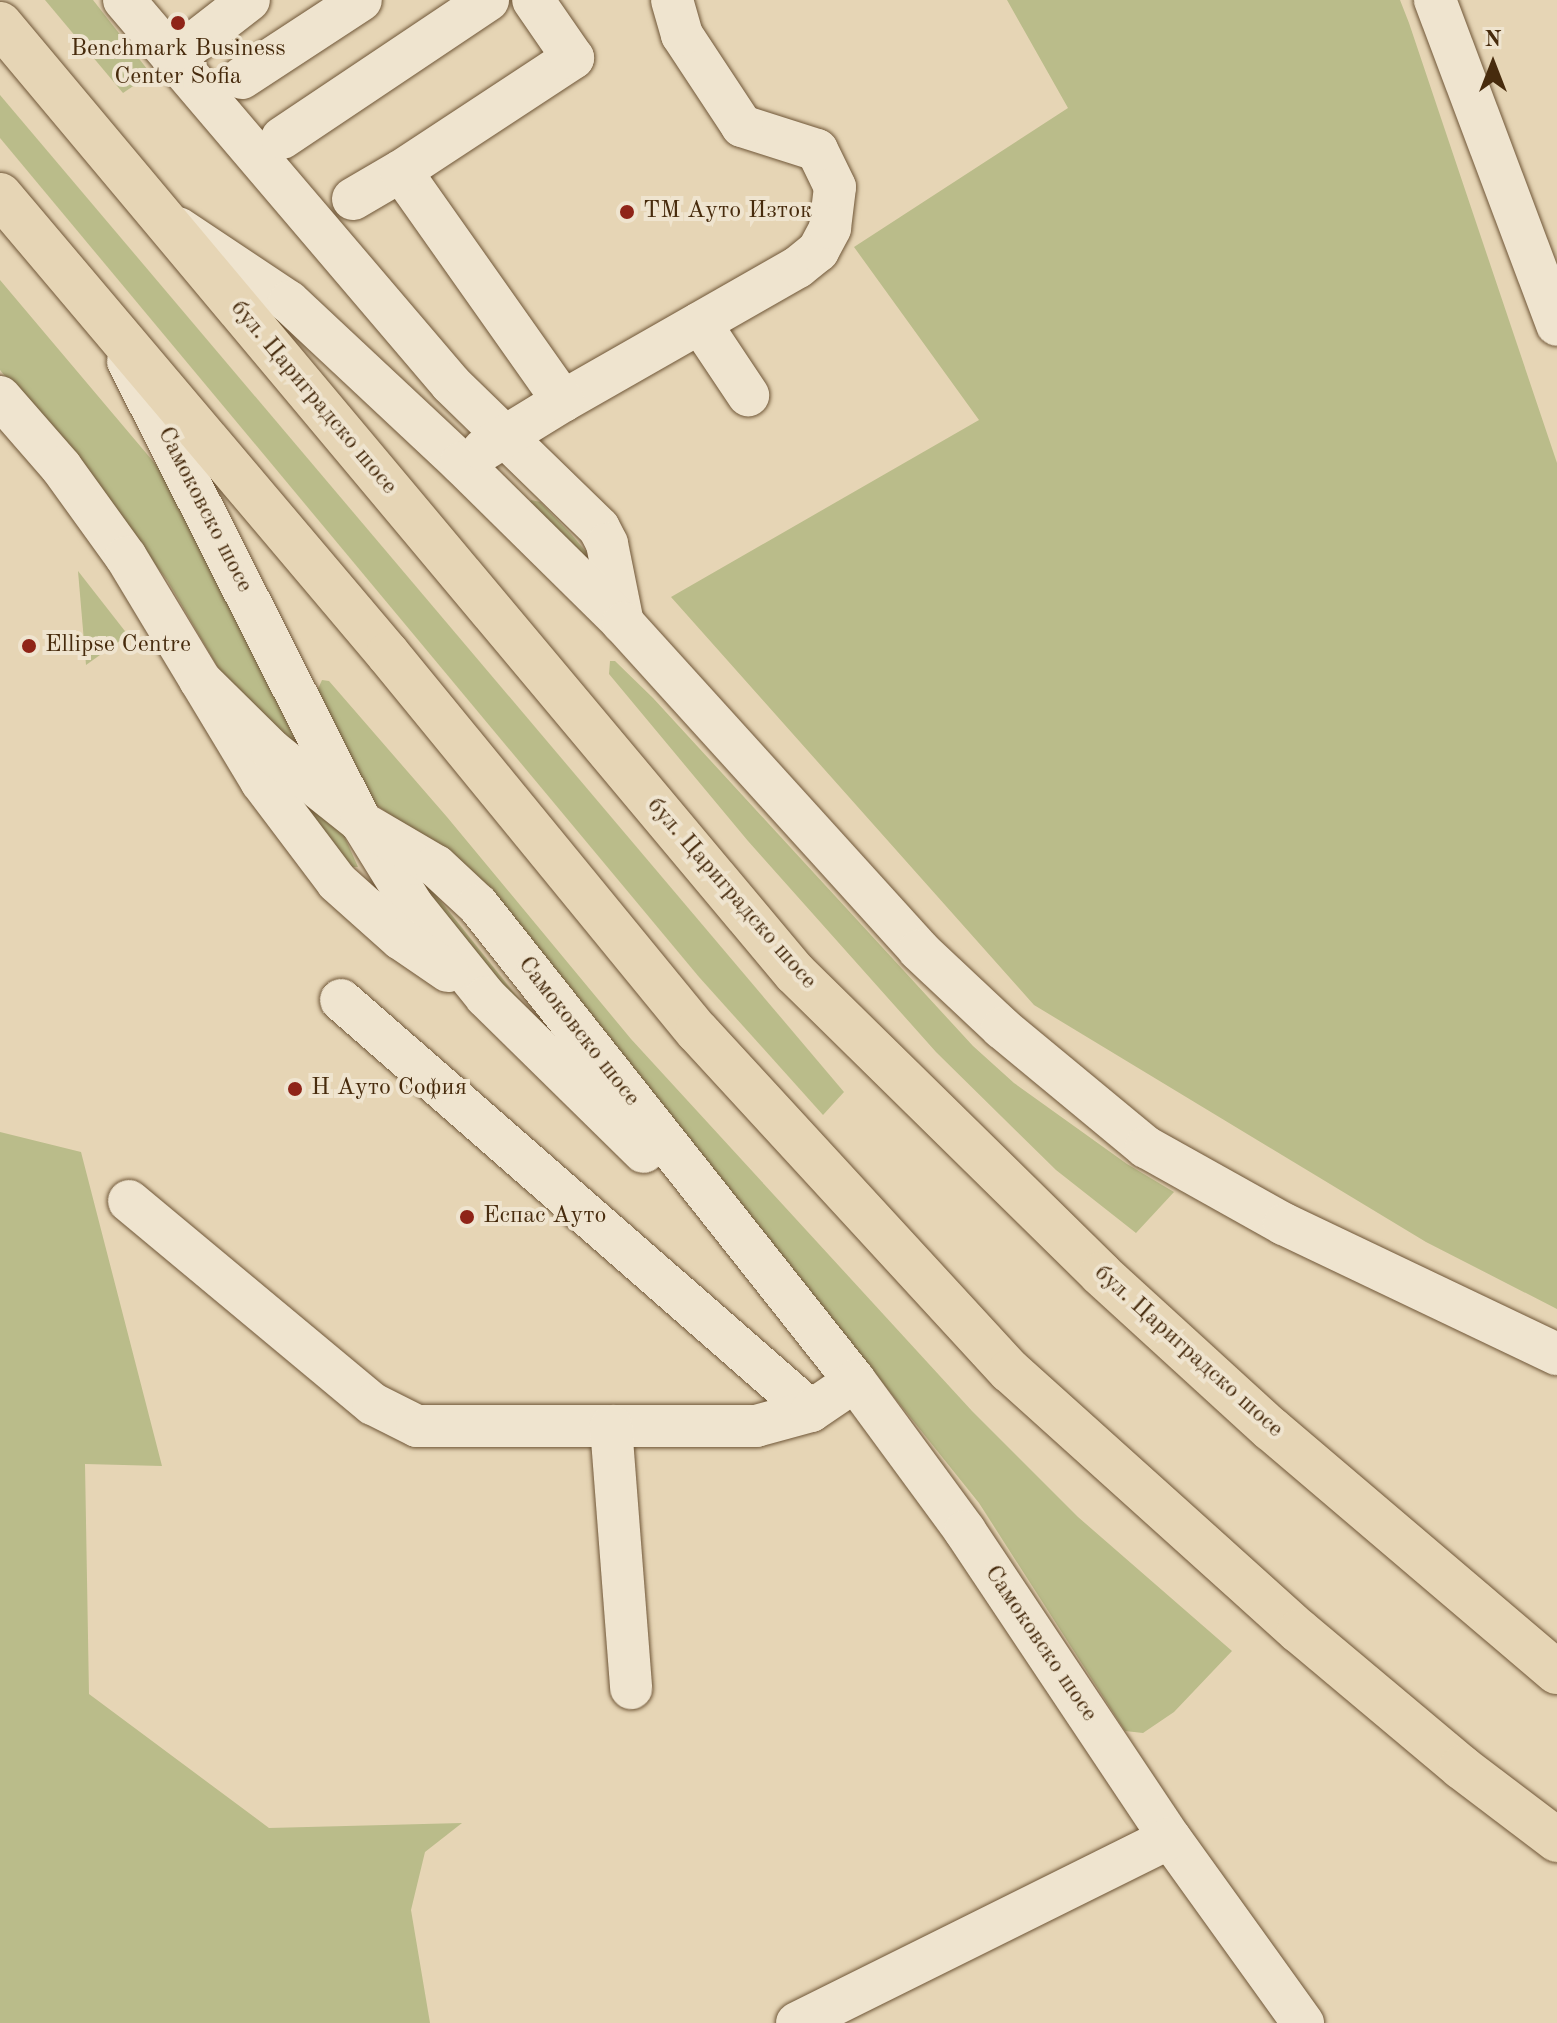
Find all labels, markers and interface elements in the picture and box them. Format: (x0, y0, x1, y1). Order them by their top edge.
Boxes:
marker: Benchmark Business Center Sofia (169, 14, 187, 32)
north arrow (1453, 24, 1533, 104)
text: N (1485, 29, 1501, 51)
place label: Benchmark Business Center Sofia (70, 36, 286, 92)
place label: ТМ Ауто Изток (643, 198, 812, 226)
marker: ТМ Ауто Изток (618, 203, 636, 221)
street label: бул. Цариградско шосе (223, 295, 403, 501)
street label: Самоковско шосе (150, 422, 258, 598)
place label: Ellipse Centre (45, 632, 191, 660)
marker: Ellipse Centre (20, 637, 38, 655)
street label: бул. Цариградско шосе (640, 792, 822, 996)
street label: Самоковско шосе (511, 951, 645, 1113)
place label: Н Ауто София (311, 1075, 467, 1103)
marker: Н Ауто София (286, 1080, 304, 1098)
place label: Еспас Ауто (483, 1203, 607, 1231)
marker: Еспас Ауто (458, 1208, 476, 1226)
street label: бул. Цариградско шосе (1087, 1259, 1289, 1445)
street label: Самоковско шосе (977, 1561, 1103, 1727)

